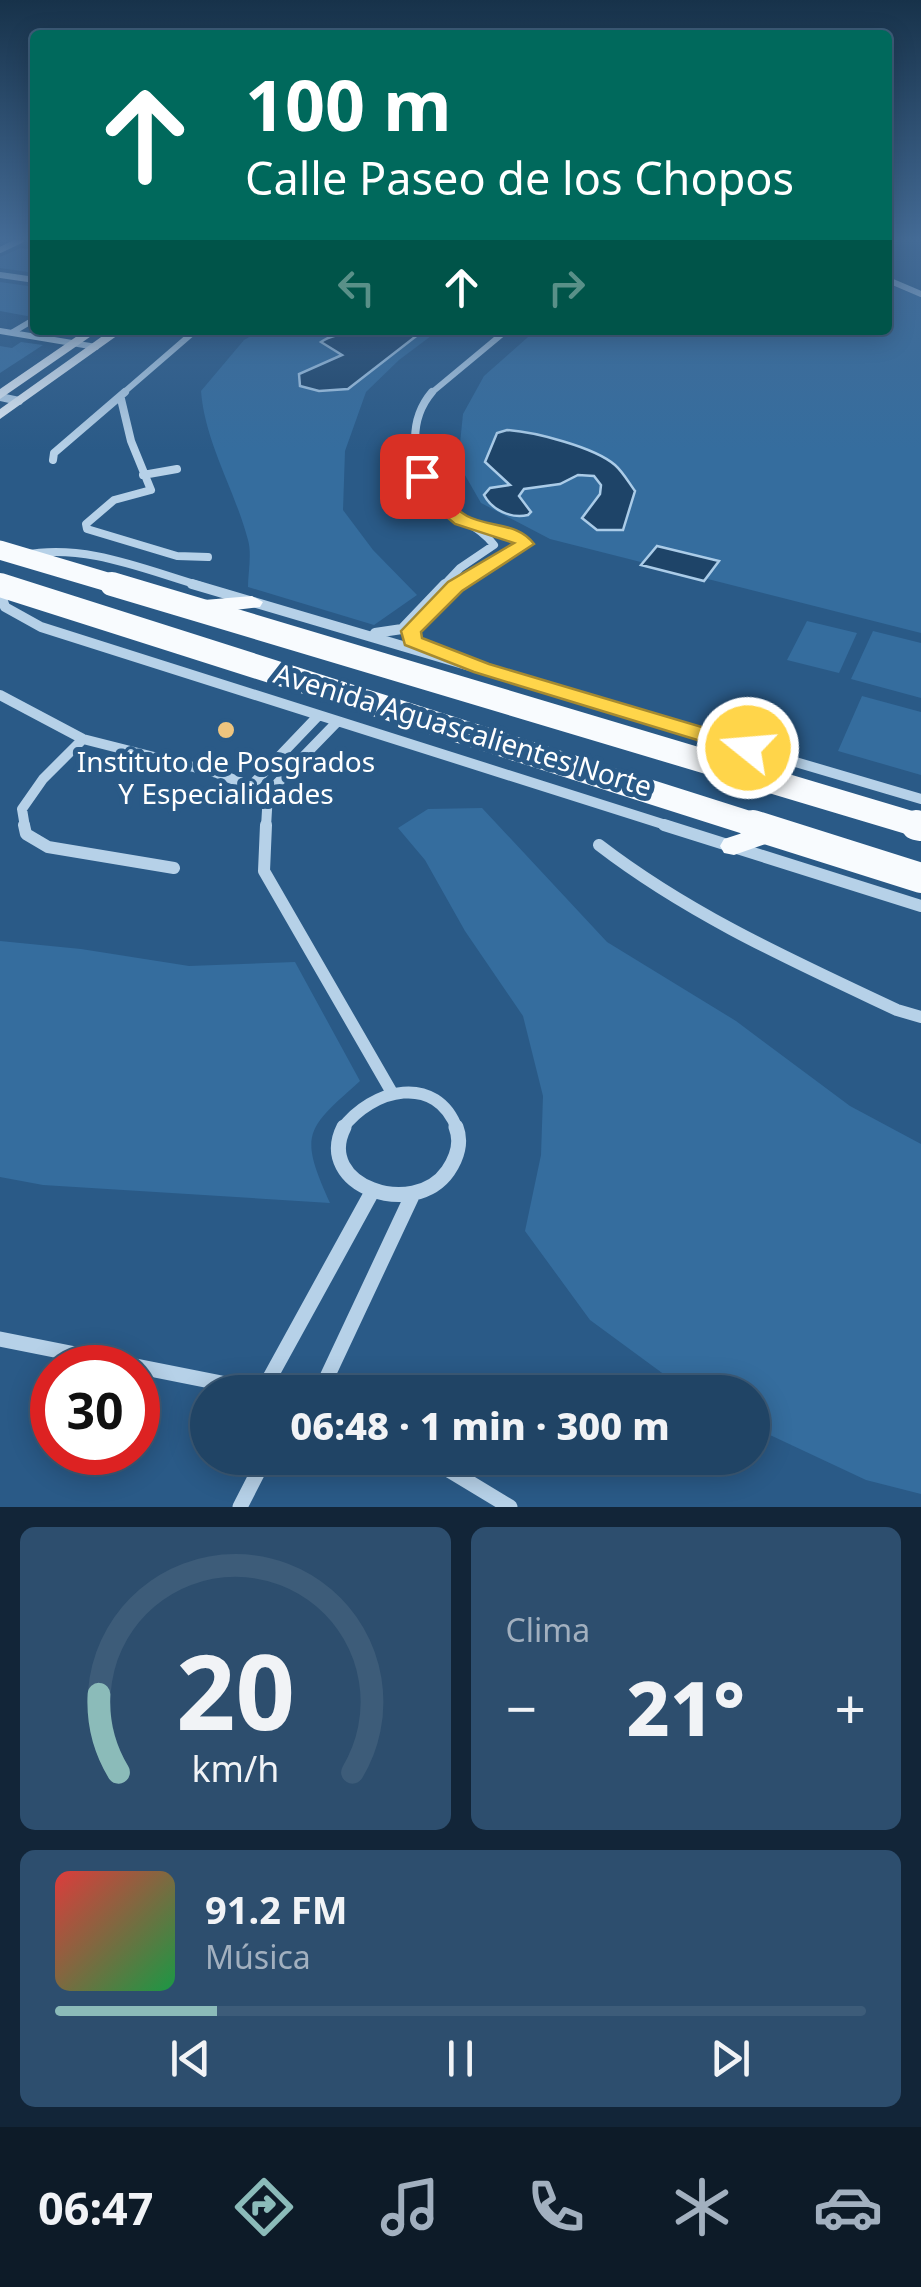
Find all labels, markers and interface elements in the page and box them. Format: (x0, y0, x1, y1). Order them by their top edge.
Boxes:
text: 100 m (245, 56, 452, 152)
icon: ahead (80, 70, 210, 200)
text: Calle Paseo de los Chopos (245, 147, 794, 208)
icon: left (329, 260, 384, 315)
icon: ahead (434, 260, 489, 315)
icon: right (539, 260, 594, 315)
pin (380, 434, 465, 519)
icon: arrive (395, 449, 450, 504)
street label: Avenida Aguascalientes Norte (270, 653, 657, 805)
position arrow (696, 696, 800, 800)
marker: Instituto de Posgrados Y Especialidades (215, 719, 237, 741)
place label: Instituto de Posgrados Y Especialidades (77, 742, 375, 812)
speed limit sign: 30 (30, 1345, 160, 1475)
text: 06:48 · 1 min · 300 m (290, 1399, 670, 1451)
text: Clima (506, 1608, 590, 1651)
text: 20 (176, 1619, 295, 1760)
text: 21° (627, 1656, 745, 1758)
text: − (506, 1670, 537, 1745)
text: + (835, 1670, 866, 1745)
text: km/h (191, 1744, 279, 1792)
text: 91.2 FM (205, 1883, 347, 1935)
text: Música (205, 1935, 311, 1978)
icon: previous (163, 2031, 218, 2086)
icon: pause (433, 2031, 488, 2086)
icon: next (703, 2031, 758, 2086)
icon: directions (229, 2172, 299, 2242)
icon: music (375, 2172, 445, 2242)
icon: phone (521, 2172, 591, 2242)
icon: climate (667, 2172, 737, 2242)
icon: car (813, 2172, 883, 2242)
text: 06:47 (38, 2177, 154, 2238)

